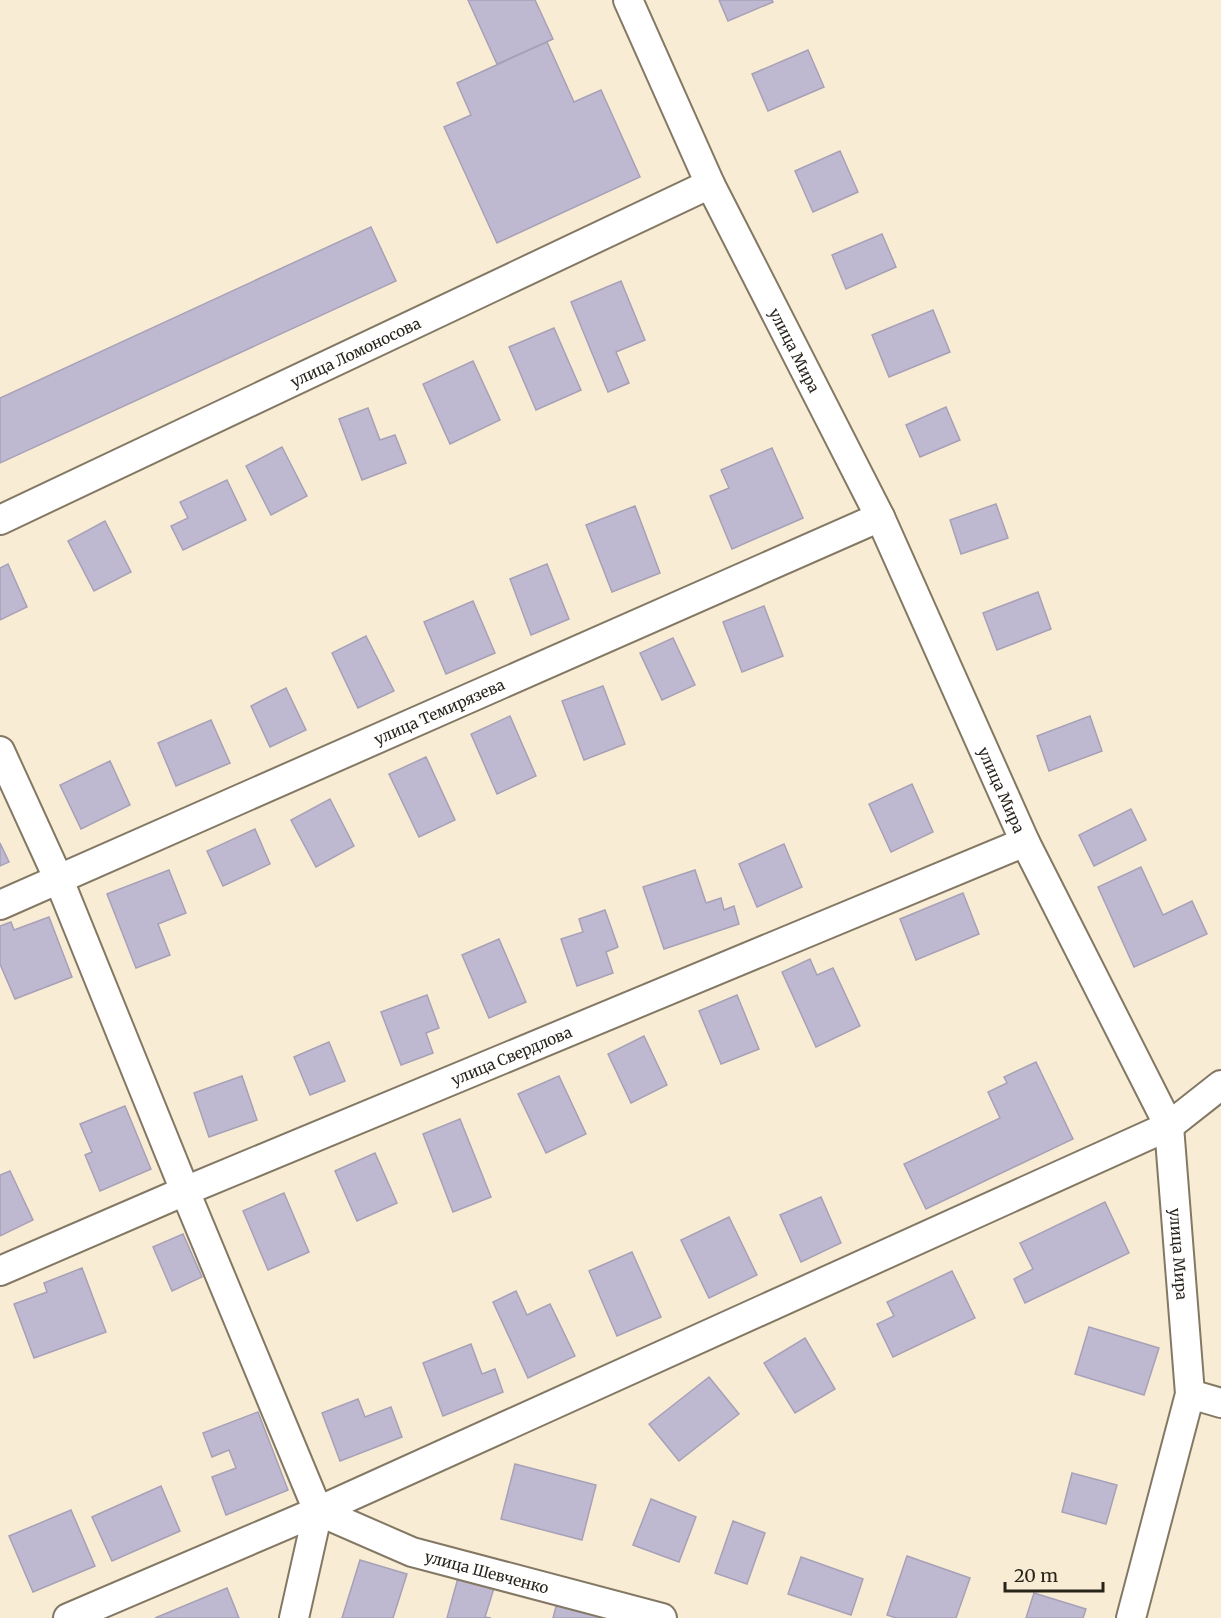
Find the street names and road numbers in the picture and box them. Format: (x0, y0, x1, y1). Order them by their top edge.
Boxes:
street label: улица Мира (765, 305, 824, 396)
street label: улица Ломоносова (287, 313, 423, 391)
street label: улица Темирязева (371, 674, 507, 748)
street label: улица Мира (974, 744, 1029, 836)
street label: улица Свердлова (448, 1022, 575, 1089)
street label: улица Мира (1166, 1207, 1192, 1301)
street label: улица Шевченко (423, 1546, 551, 1597)

